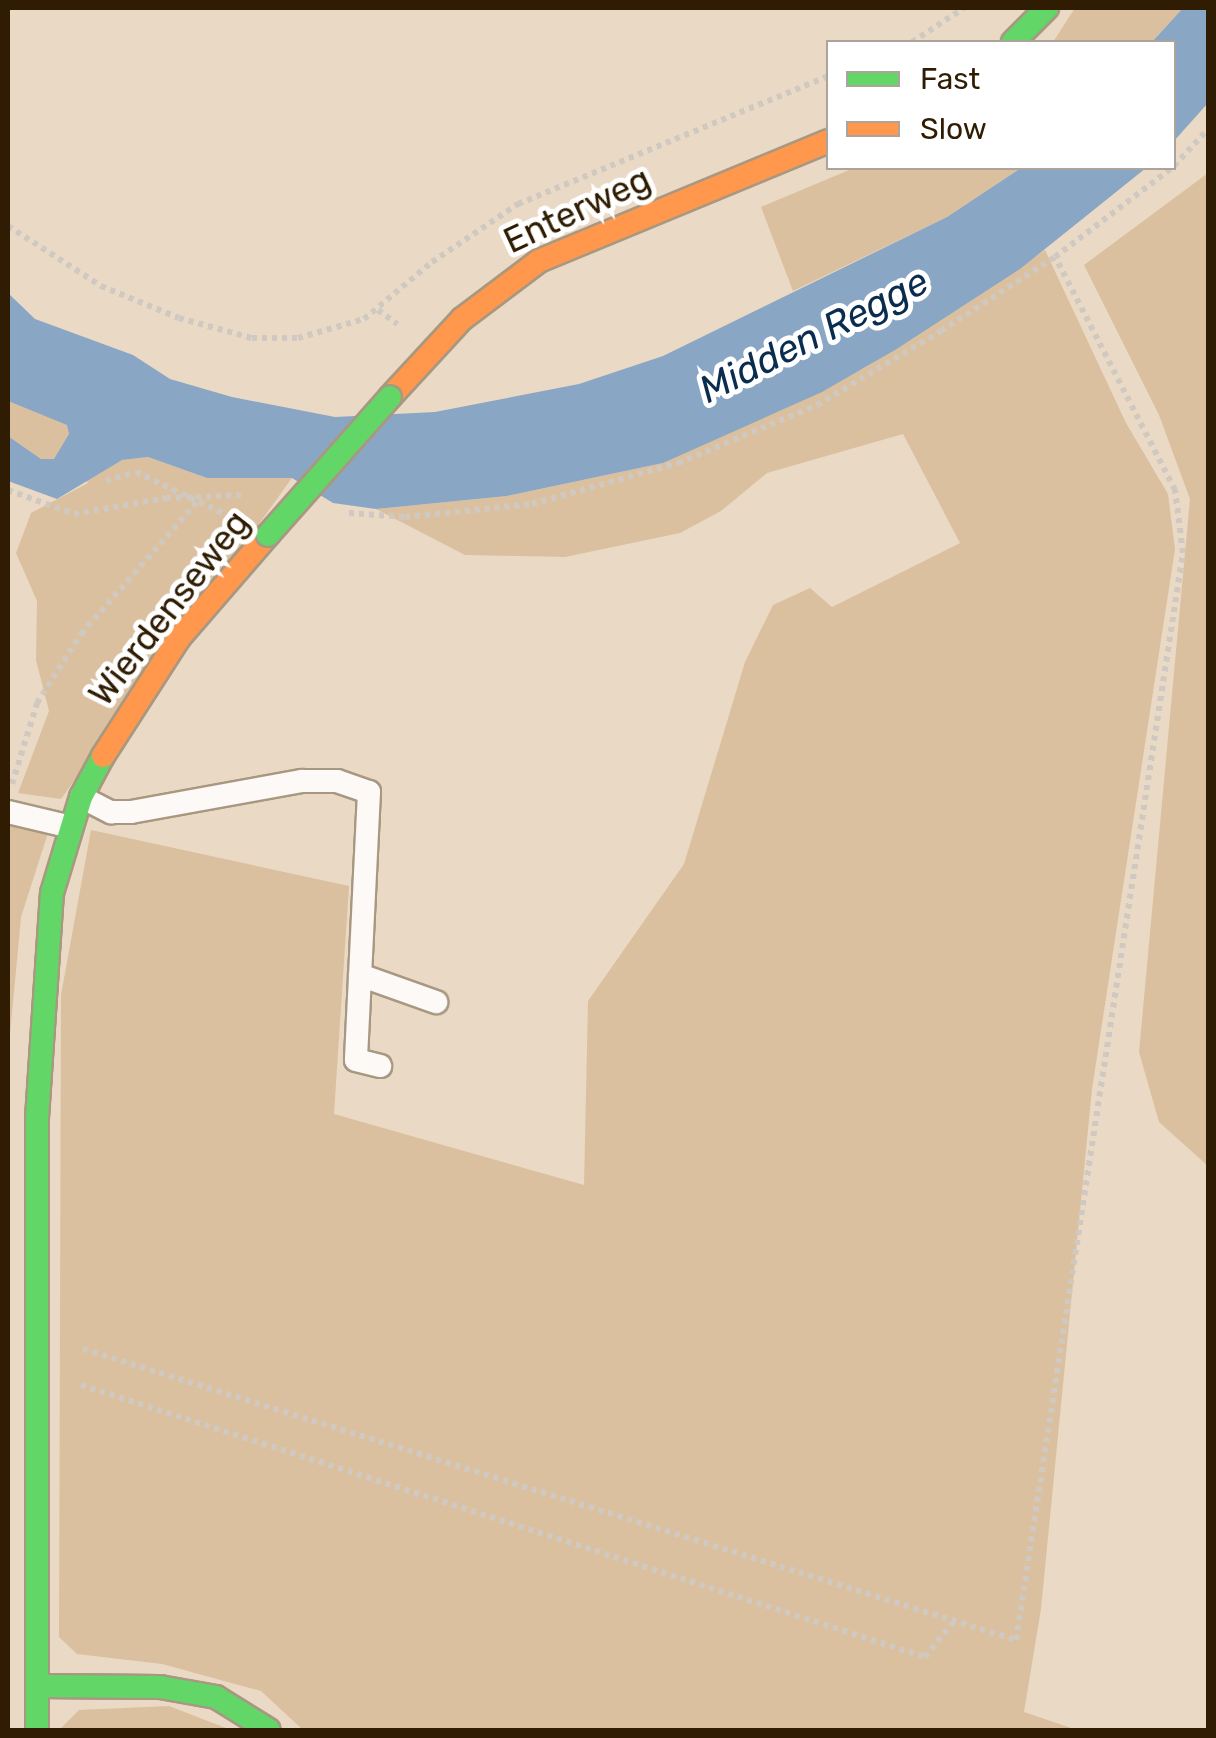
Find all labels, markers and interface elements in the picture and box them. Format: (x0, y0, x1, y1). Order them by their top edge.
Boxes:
legend (826, 40, 1176, 170)
text: Fast (920, 61, 980, 97)
text: Slow (920, 111, 987, 147)
street label: Enterweg (497, 158, 657, 262)
water label: Midden Regge (692, 259, 936, 413)
street label: Wierdenseweg (80, 502, 258, 714)

